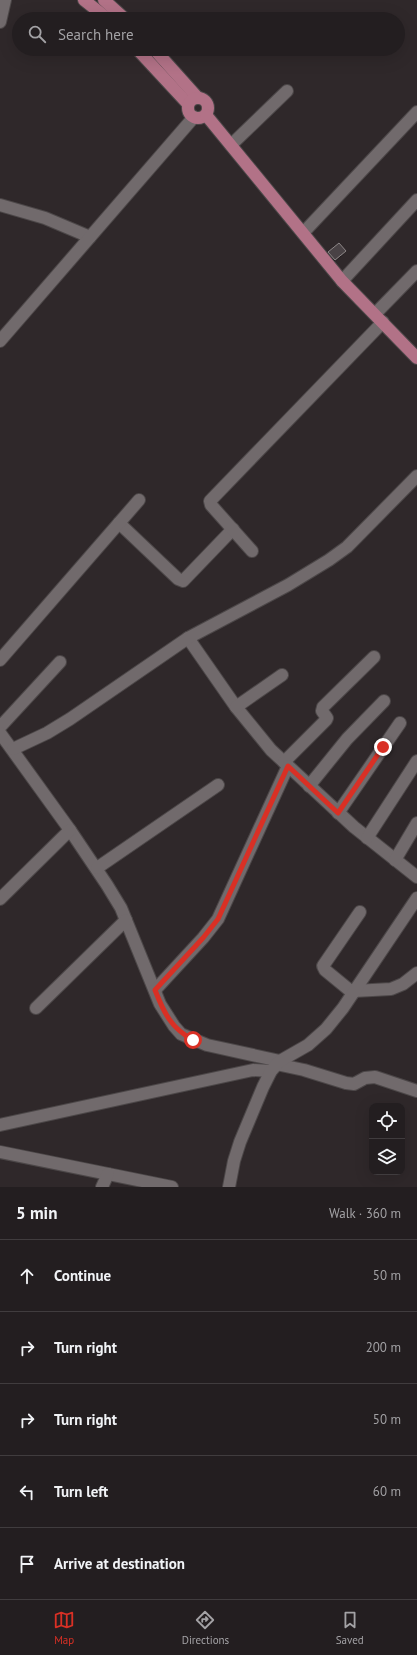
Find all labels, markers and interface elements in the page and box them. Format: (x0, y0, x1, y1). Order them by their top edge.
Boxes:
search box (12, 12, 405, 56)
icon: search (26, 23, 48, 45)
text: Search here (58, 25, 134, 44)
route end (374, 738, 392, 756)
route start (184, 1031, 202, 1049)
map controls (369, 1103, 405, 1175)
button: locate (369, 1103, 405, 1139)
button: layers (369, 1139, 405, 1175)
text: 5 min (16, 1202, 57, 1224)
text: Walk · 360 m (329, 1205, 401, 1222)
icon: ahead (16, 1265, 38, 1287)
text: Continue (54, 1266, 111, 1285)
text: 50 m (373, 1267, 401, 1284)
icon: right (16, 1337, 38, 1359)
text: Turn right (54, 1338, 117, 1357)
text: 200 m (366, 1339, 401, 1356)
icon: right (16, 1409, 38, 1431)
text: Turn right (54, 1410, 117, 1429)
text: 50 m (373, 1411, 401, 1428)
icon: left (16, 1481, 38, 1503)
text: Turn left (54, 1482, 108, 1501)
text: 60 m (373, 1483, 401, 1500)
icon: arrive (16, 1553, 38, 1575)
text: Arrive at destination (54, 1554, 185, 1573)
tab: Map (53, 1609, 75, 1647)
tab: Directions (182, 1609, 229, 1647)
tab: Saved (336, 1609, 364, 1647)

